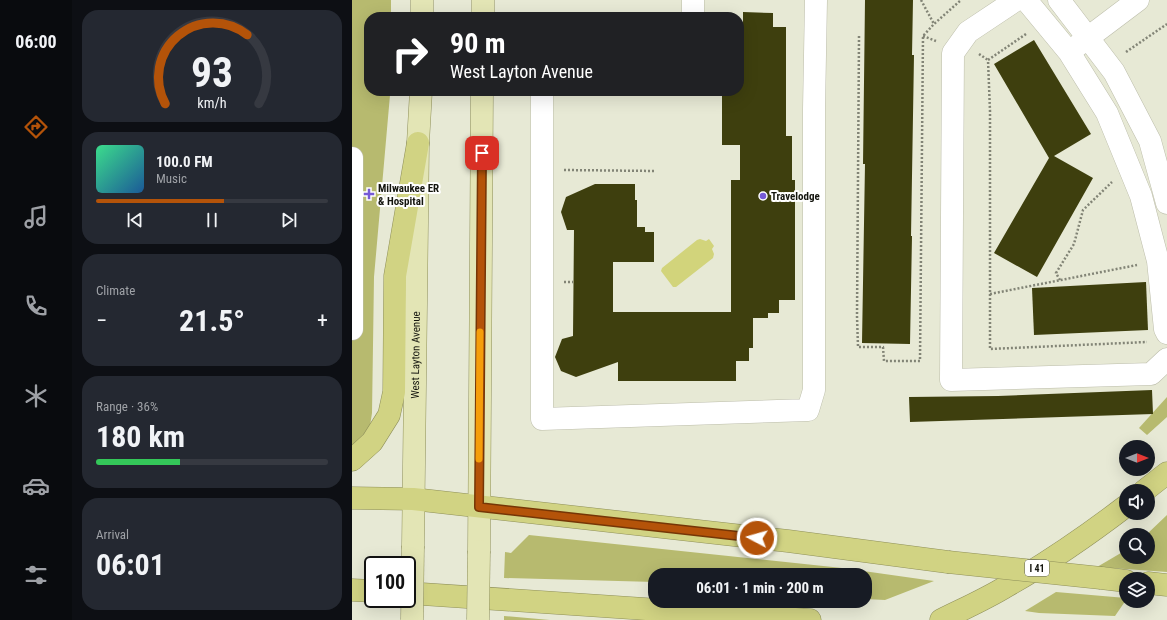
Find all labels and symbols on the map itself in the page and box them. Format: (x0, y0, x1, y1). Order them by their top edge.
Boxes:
pin (465, 136, 499, 170)
place label: Milwaukee ER & Hospital (378, 182, 439, 208)
marker: Milwaukee ER & Hospital (363, 188, 375, 200)
place label: Travelodge (771, 190, 820, 203)
marker: Travelodge (758, 191, 768, 201)
street label: West Layton Avenue (408, 311, 422, 399)
north arrow (1119, 440, 1155, 476)
position arrow (736, 517, 778, 559)
speed limit sign: 100 (364, 556, 416, 608)
road number: I 41 (1025, 560, 1049, 576)

